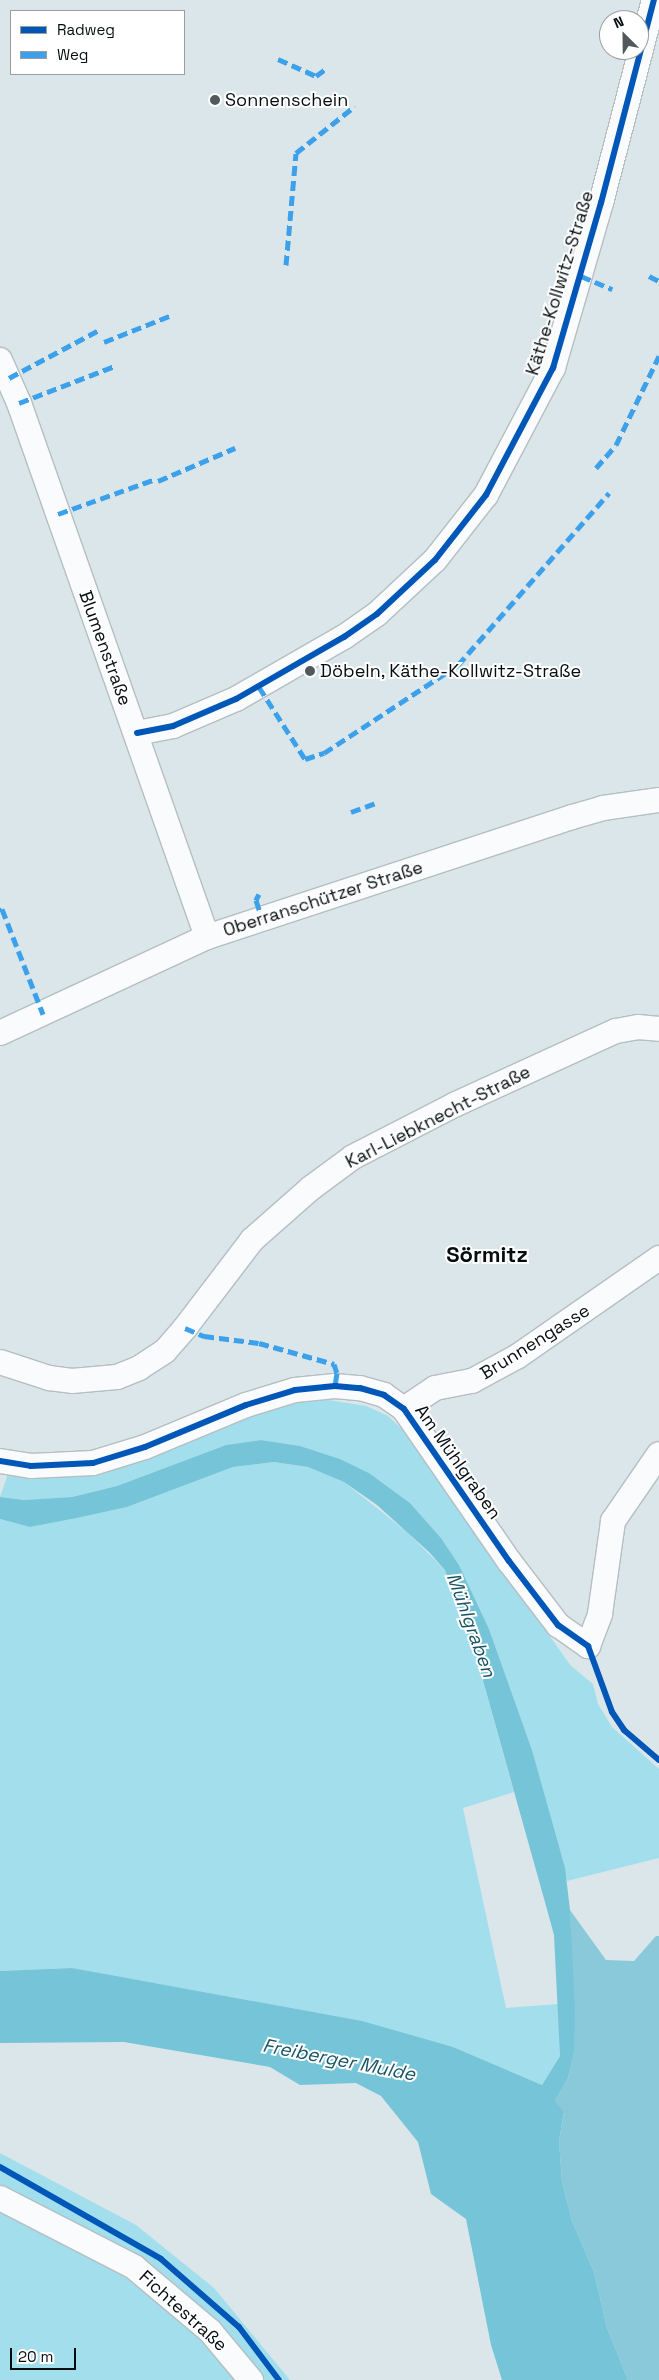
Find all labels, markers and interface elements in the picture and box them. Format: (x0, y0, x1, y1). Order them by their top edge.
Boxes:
legend (10, 10, 185, 75)
north arrow (599, 10, 649, 60)
text: N (611, 12, 626, 32)
text: Radweg (57, 20, 115, 39)
text: Weg (57, 45, 88, 64)
place label: Sonnenschein (225, 89, 348, 111)
marker: Sonnenschein (209, 94, 221, 106)
street label: Käthe-Kollwitz-Straße (522, 188, 598, 378)
street label: Blumenstraße (74, 588, 136, 708)
place label: Döbeln, Käthe-Kollwitz-Straße (320, 660, 582, 682)
marker: Döbeln, Käthe-Kollwitz-Straße (304, 665, 316, 677)
street label: Oberranschützer Straße (220, 857, 426, 941)
street label: Karl-Liebknecht-Straße (342, 1061, 534, 1173)
district label: Sörmitz (446, 1242, 528, 1268)
street label: Brunnengasse (476, 1300, 594, 1384)
street label: Am Mühlgraben (410, 1400, 506, 1524)
water label: Mühlgraben (442, 1570, 500, 1680)
water label: Freiberger Mulde (261, 2034, 417, 2086)
street label: Fichtestraße (135, 2266, 231, 2356)
scale bar (12, 2338, 79, 2370)
text: 20 m (18, 2347, 53, 2366)

